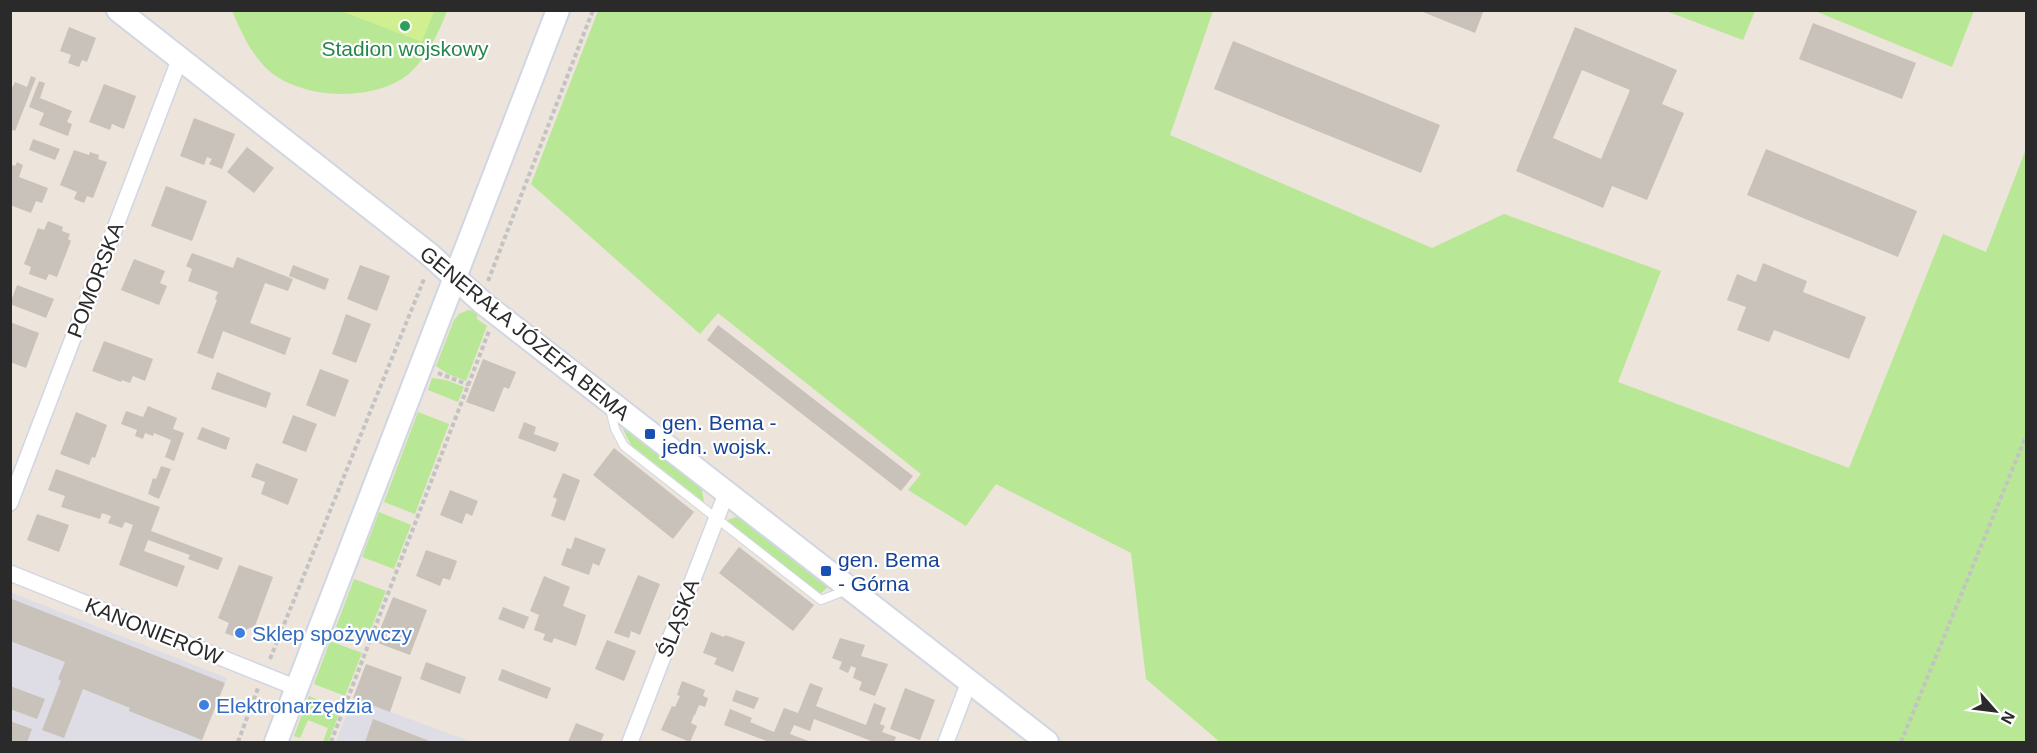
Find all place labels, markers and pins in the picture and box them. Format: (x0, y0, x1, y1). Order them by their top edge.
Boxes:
marker: Stadion wojskowy (398, 19, 412, 33)
place label: Stadion wojskowy (322, 37, 489, 60)
place label: gen. Bema - jedn. wojsk. (661, 411, 776, 458)
marker: gen. Bema - jedn. wojsk. (643, 427, 657, 441)
place label: gen. Bema - Górna (838, 548, 940, 595)
marker: gen. Bema - Górna (819, 564, 833, 578)
place label: Sklep spożywczy (252, 622, 412, 645)
marker: Sklep spożywczy (233, 626, 247, 640)
place label: Elektronarzędzia (216, 694, 373, 717)
marker: Elektronarzędzia (197, 698, 211, 712)

